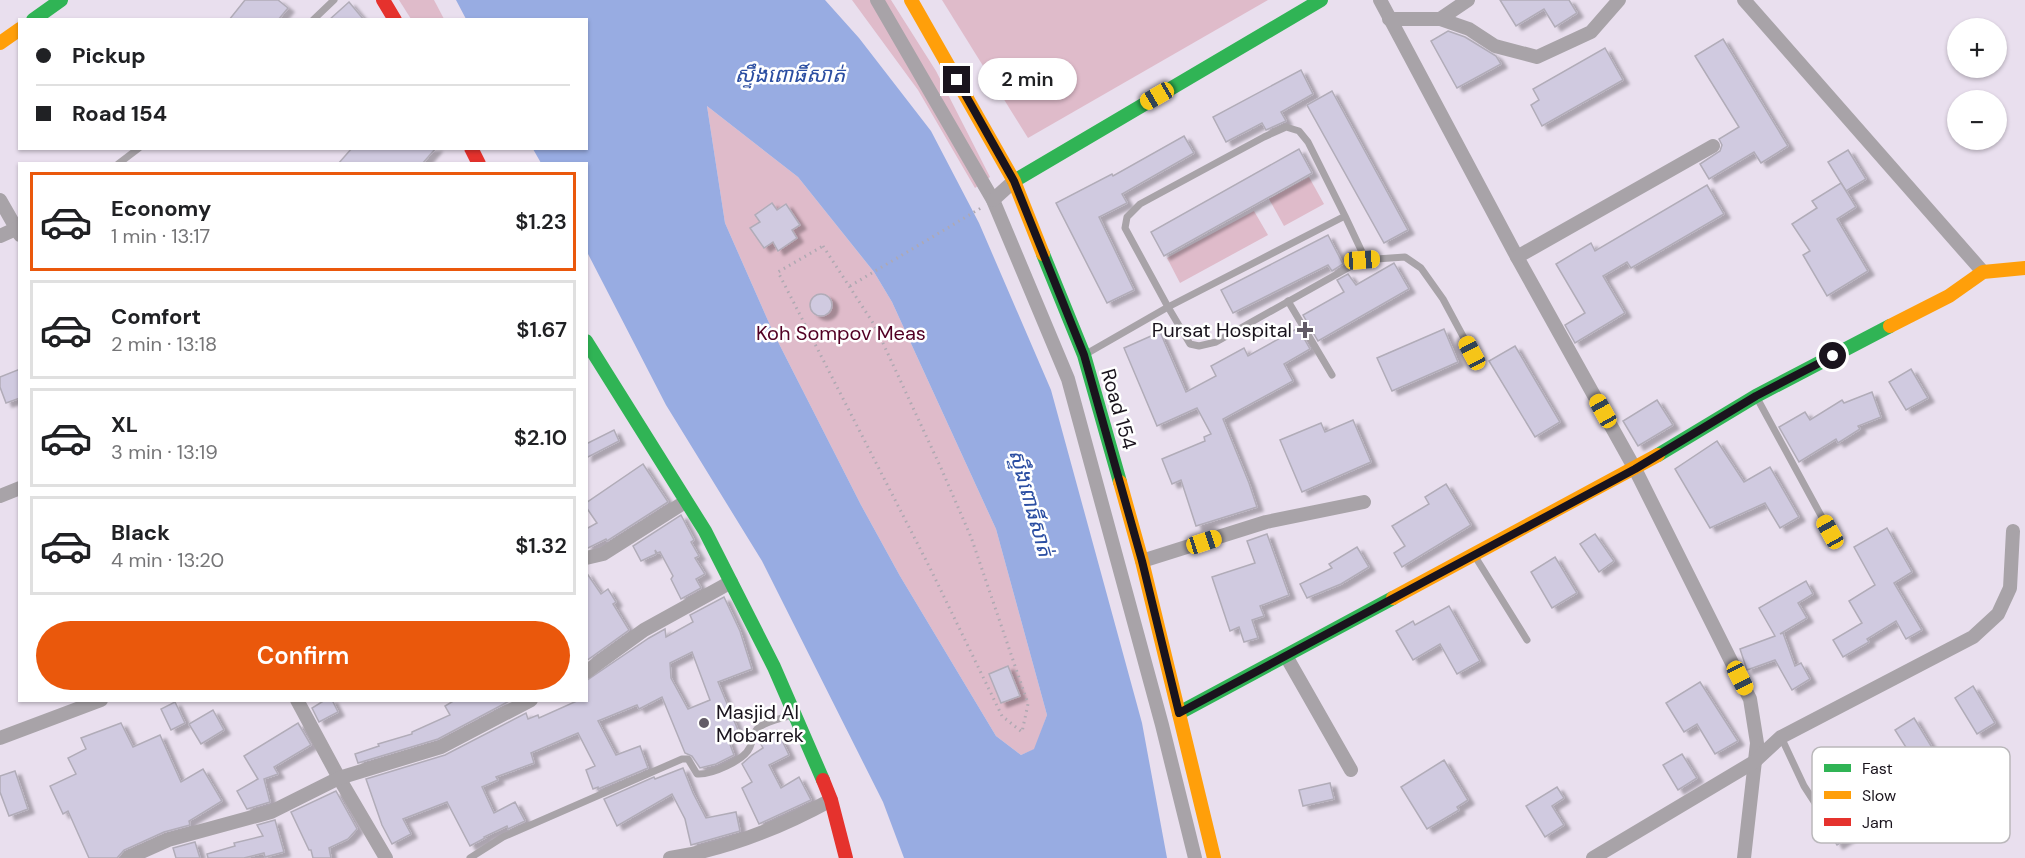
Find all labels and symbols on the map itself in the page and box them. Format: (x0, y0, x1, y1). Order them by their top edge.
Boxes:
callout: 2 min (978, 59, 1077, 101)
water label: ស្ទឹងពោធិ៍សាត់ (735, 61, 847, 89)
route end (943, 66, 970, 93)
car (1137, 79, 1177, 113)
car (1343, 250, 1381, 270)
place label: Pursat Hospital (1152, 317, 1292, 343)
park label: Koh Sompov Meas (756, 320, 926, 346)
marker: Pursat Hospital (1296, 321, 1314, 339)
car (1456, 333, 1488, 373)
route start (1819, 342, 1846, 369)
street label: Road 154 (1095, 366, 1143, 452)
car (1586, 391, 1620, 431)
water label: ស្ទឹងពោធិ៍សាត់ (1002, 446, 1060, 562)
car (1813, 512, 1847, 552)
car (1184, 528, 1224, 556)
car (1724, 658, 1756, 698)
place label: Masjid Al Mobarrek (716, 699, 804, 748)
marker: Masjid Al Mobarrek (697, 716, 711, 730)
legend (1812, 747, 2010, 843)
text: Fast (1862, 758, 1893, 779)
text: Slow (1862, 785, 1896, 806)
text: Jam (1862, 812, 1893, 833)

